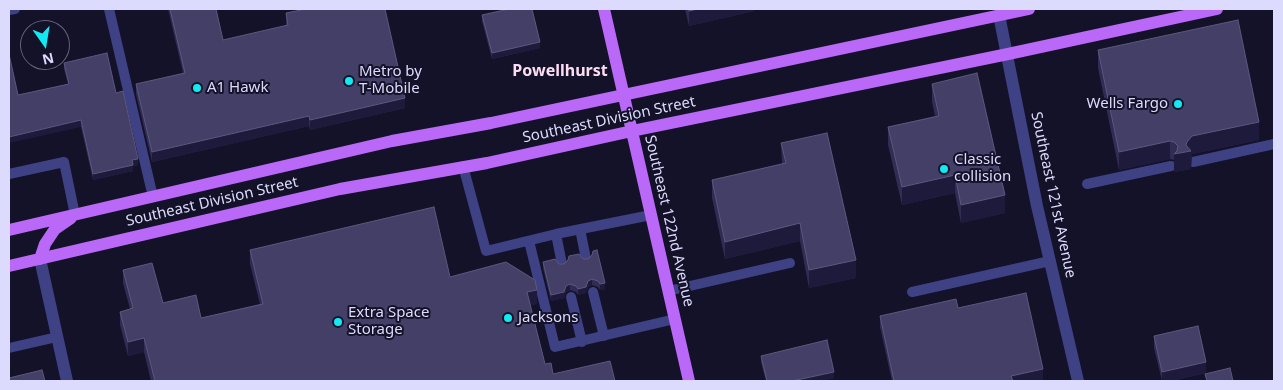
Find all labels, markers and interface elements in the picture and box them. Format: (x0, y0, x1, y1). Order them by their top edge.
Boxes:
north arrow (20, 20, 70, 70)
text: N (41, 49, 56, 70)
district label: Powellhurst (512, 61, 608, 81)
place label: Metro by T-Mobile (359, 63, 422, 98)
marker: Metro by T-Mobile (343, 75, 355, 87)
place label: A1 Hawk (207, 79, 268, 97)
marker: A1 Hawk (191, 82, 203, 94)
street label: Southeast Division Street (521, 93, 697, 147)
place label: Wells Fargo (1087, 95, 1168, 113)
marker: Wells Fargo (1172, 98, 1184, 110)
street label: Southeast 121st Avenue (1027, 110, 1079, 280)
street label: Southeast 122nd Avenue (640, 134, 698, 308)
place label: Classic collision (954, 151, 1011, 186)
marker: Classic collision (938, 163, 950, 175)
street label: Southeast Division Street (124, 173, 300, 231)
place label: Extra Space Storage (348, 304, 429, 339)
place label: Jacksons (518, 309, 578, 327)
marker: Jacksons (502, 312, 514, 324)
marker: Extra Space Storage (332, 316, 344, 328)

